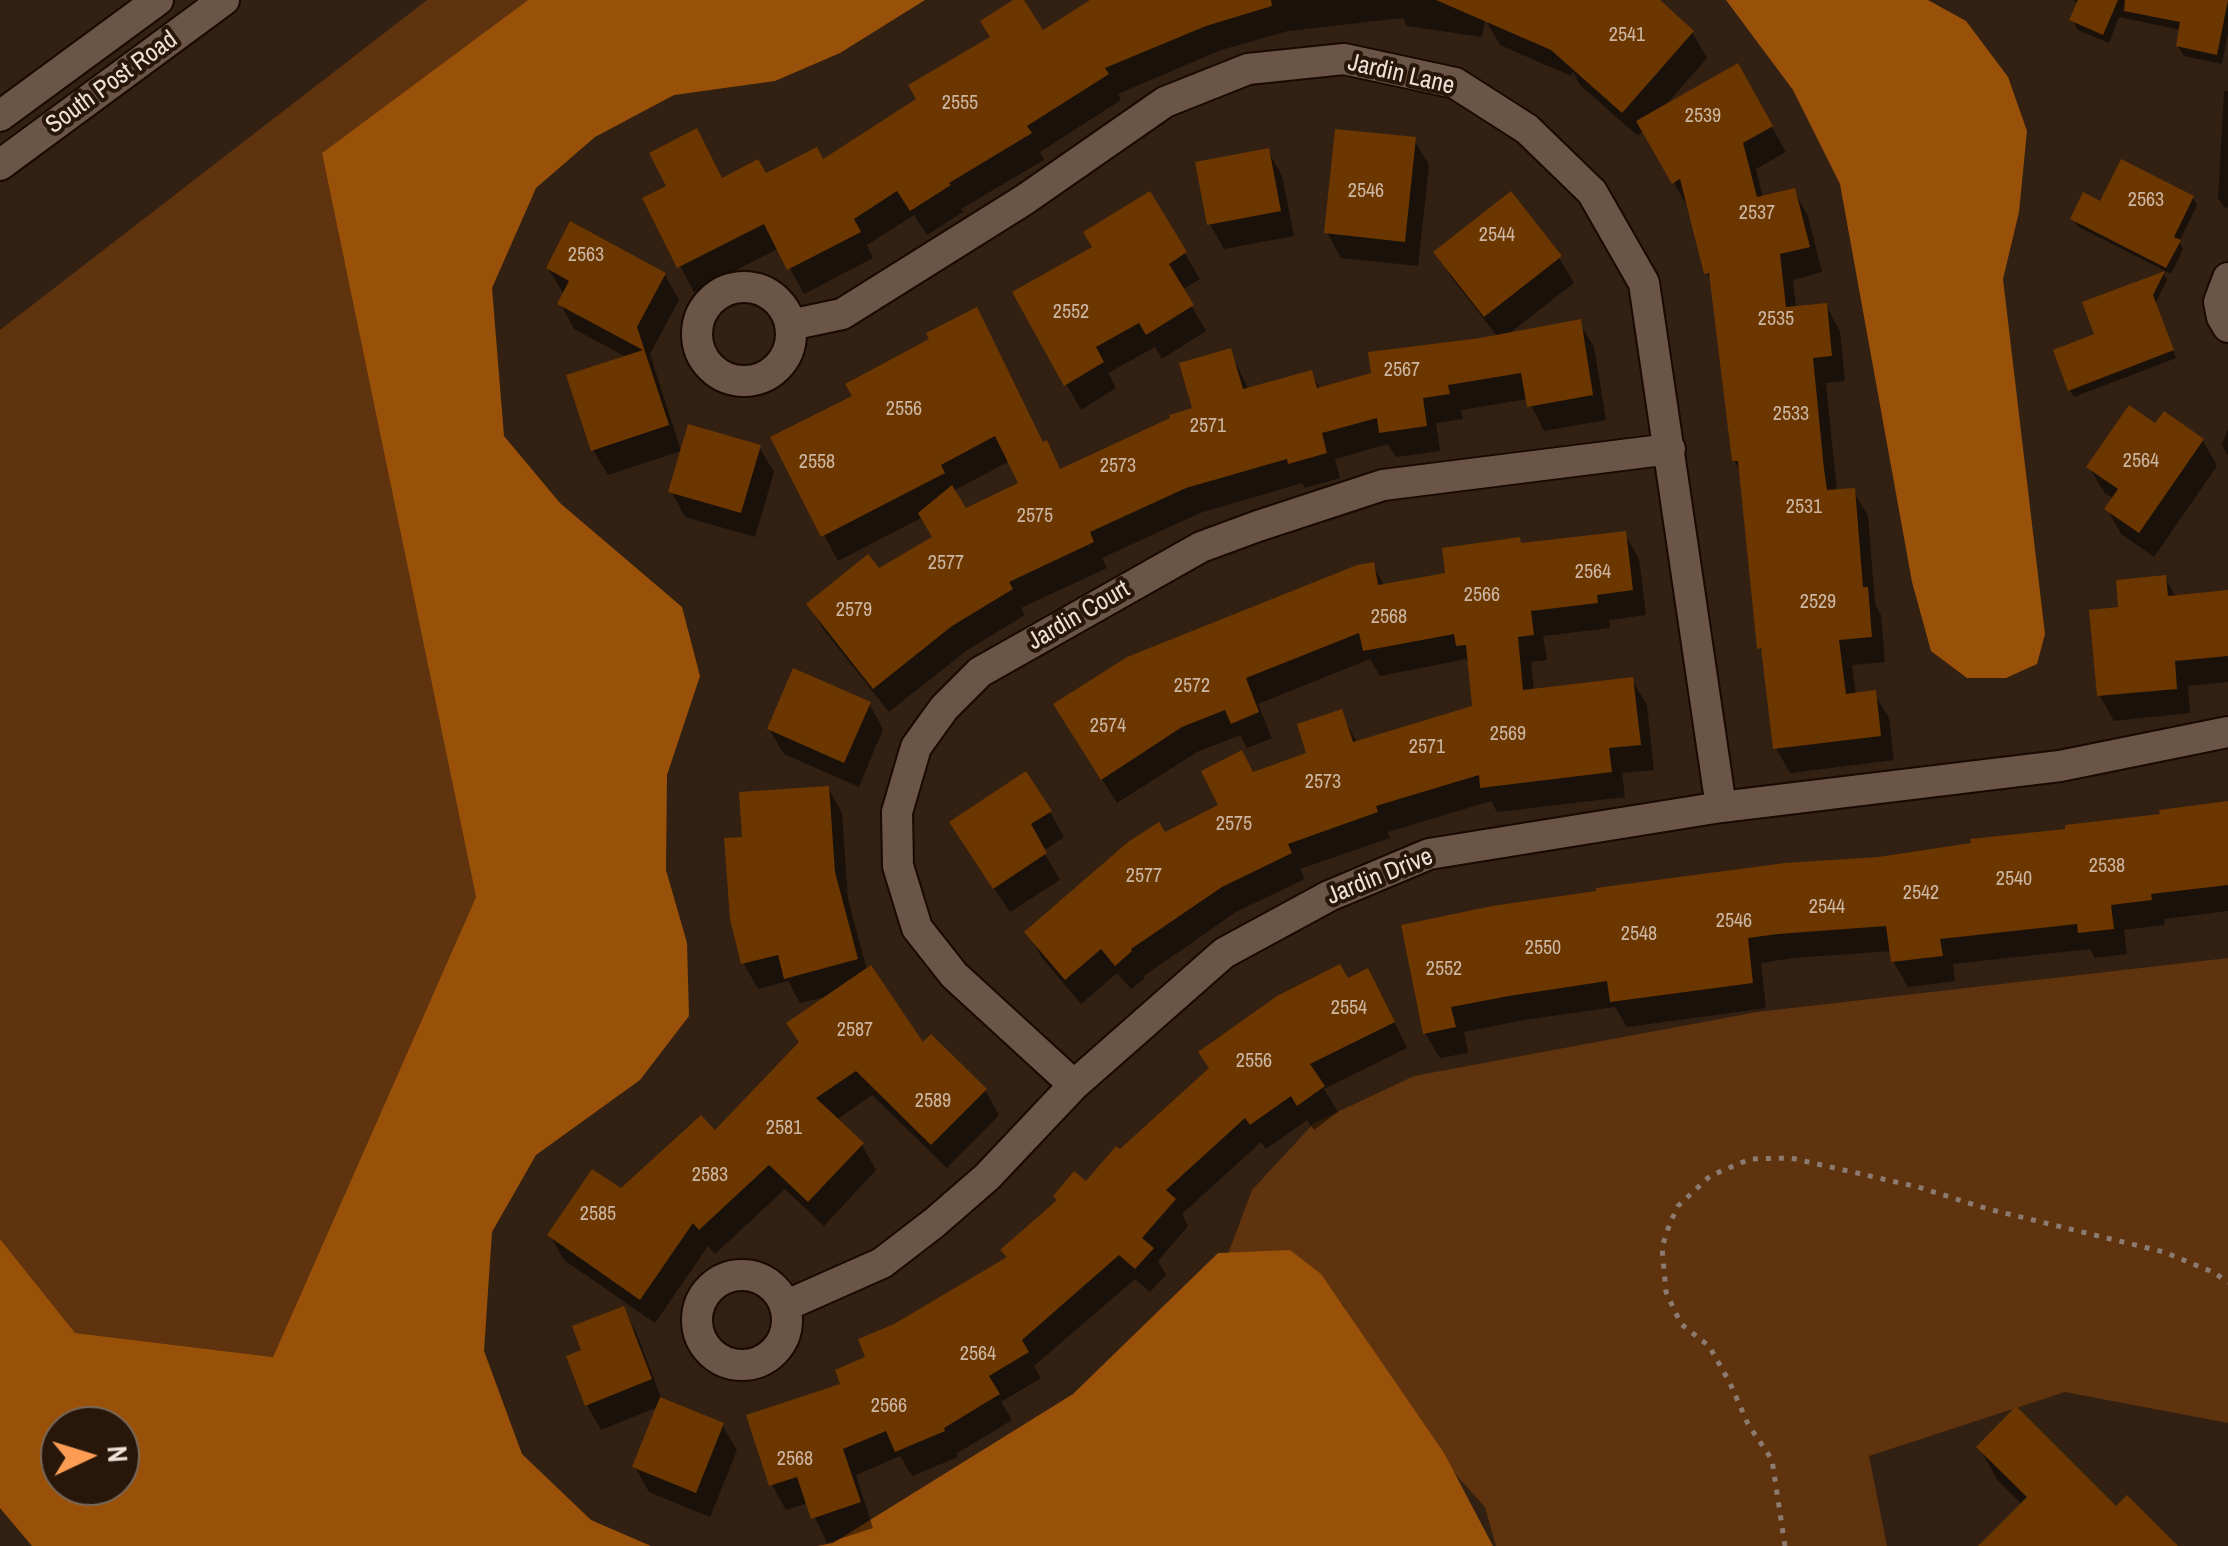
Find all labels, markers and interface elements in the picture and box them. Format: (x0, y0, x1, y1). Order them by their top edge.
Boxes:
house number: 2541 (1609, 24, 1645, 48)
street label: South Post Road (40, 25, 184, 141)
street label: Jardin Lane (1345, 48, 1457, 102)
house number: 2555 (942, 92, 978, 116)
house number: 2539 (1685, 105, 1721, 129)
house number: 2546 (1348, 180, 1384, 204)
house number: 2563 (2128, 189, 2164, 213)
house number: 2537 (1739, 202, 1775, 226)
house number: 2544 (1479, 224, 1515, 248)
house number: 2563 (568, 244, 604, 268)
house number: 2552 (1053, 301, 1089, 325)
house number: 2535 (1758, 308, 1794, 332)
house number: 2567 (1384, 359, 1420, 383)
house number: 2556 (886, 398, 922, 422)
house number: 2533 (1773, 403, 1809, 427)
house number: 2571 (1190, 415, 1226, 439)
house number: 2564 (2123, 450, 2159, 474)
house number: 2558 (799, 451, 835, 475)
house number: 2573 (1100, 455, 1136, 479)
house number: 2531 (1786, 496, 1822, 520)
house number: 2575 (1017, 505, 1053, 529)
house number: 2577 (928, 552, 964, 576)
house number: 2564 (1575, 561, 1611, 585)
street label: Jardin Court (1023, 575, 1135, 657)
house number: 2566 (1464, 584, 1500, 608)
house number: 2529 (1800, 591, 1836, 615)
house number: 2579 (836, 599, 872, 623)
house number: 2568 (1371, 606, 1407, 630)
house number: 2572 (1174, 675, 1210, 699)
house number: 2574 (1090, 715, 1126, 739)
house number: 2569 (1490, 723, 1526, 747)
house number: 2571 (1409, 736, 1445, 760)
house number: 2573 (1305, 771, 1341, 795)
house number: 2575 (1216, 813, 1252, 837)
street label: Jardin Drive (1323, 842, 1437, 912)
house number: 2538 (2089, 855, 2125, 879)
house number: 2577 (1126, 865, 1162, 889)
house number: 2540 (1996, 868, 2032, 892)
house number: 2542 (1903, 882, 1939, 906)
house number: 2544 (1809, 896, 1845, 920)
house number: 2546 (1716, 910, 1752, 934)
house number: 2548 (1621, 923, 1657, 947)
house number: 2550 (1525, 937, 1561, 961)
house number: 2552 (1426, 958, 1462, 982)
house number: 2554 (1331, 997, 1367, 1021)
house number: 2587 (837, 1019, 873, 1043)
house number: 2556 (1236, 1050, 1272, 1074)
house number: 2589 (915, 1090, 951, 1114)
house number: 2581 (766, 1117, 802, 1141)
house number: 2583 (692, 1164, 728, 1188)
house number: 2585 (580, 1203, 616, 1227)
house number: 2564 (960, 1343, 996, 1367)
house number: 2566 (871, 1395, 907, 1419)
north arrow (40, 1406, 140, 1506)
text: N (98, 1444, 137, 1464)
house number: 2568 (777, 1448, 813, 1472)

